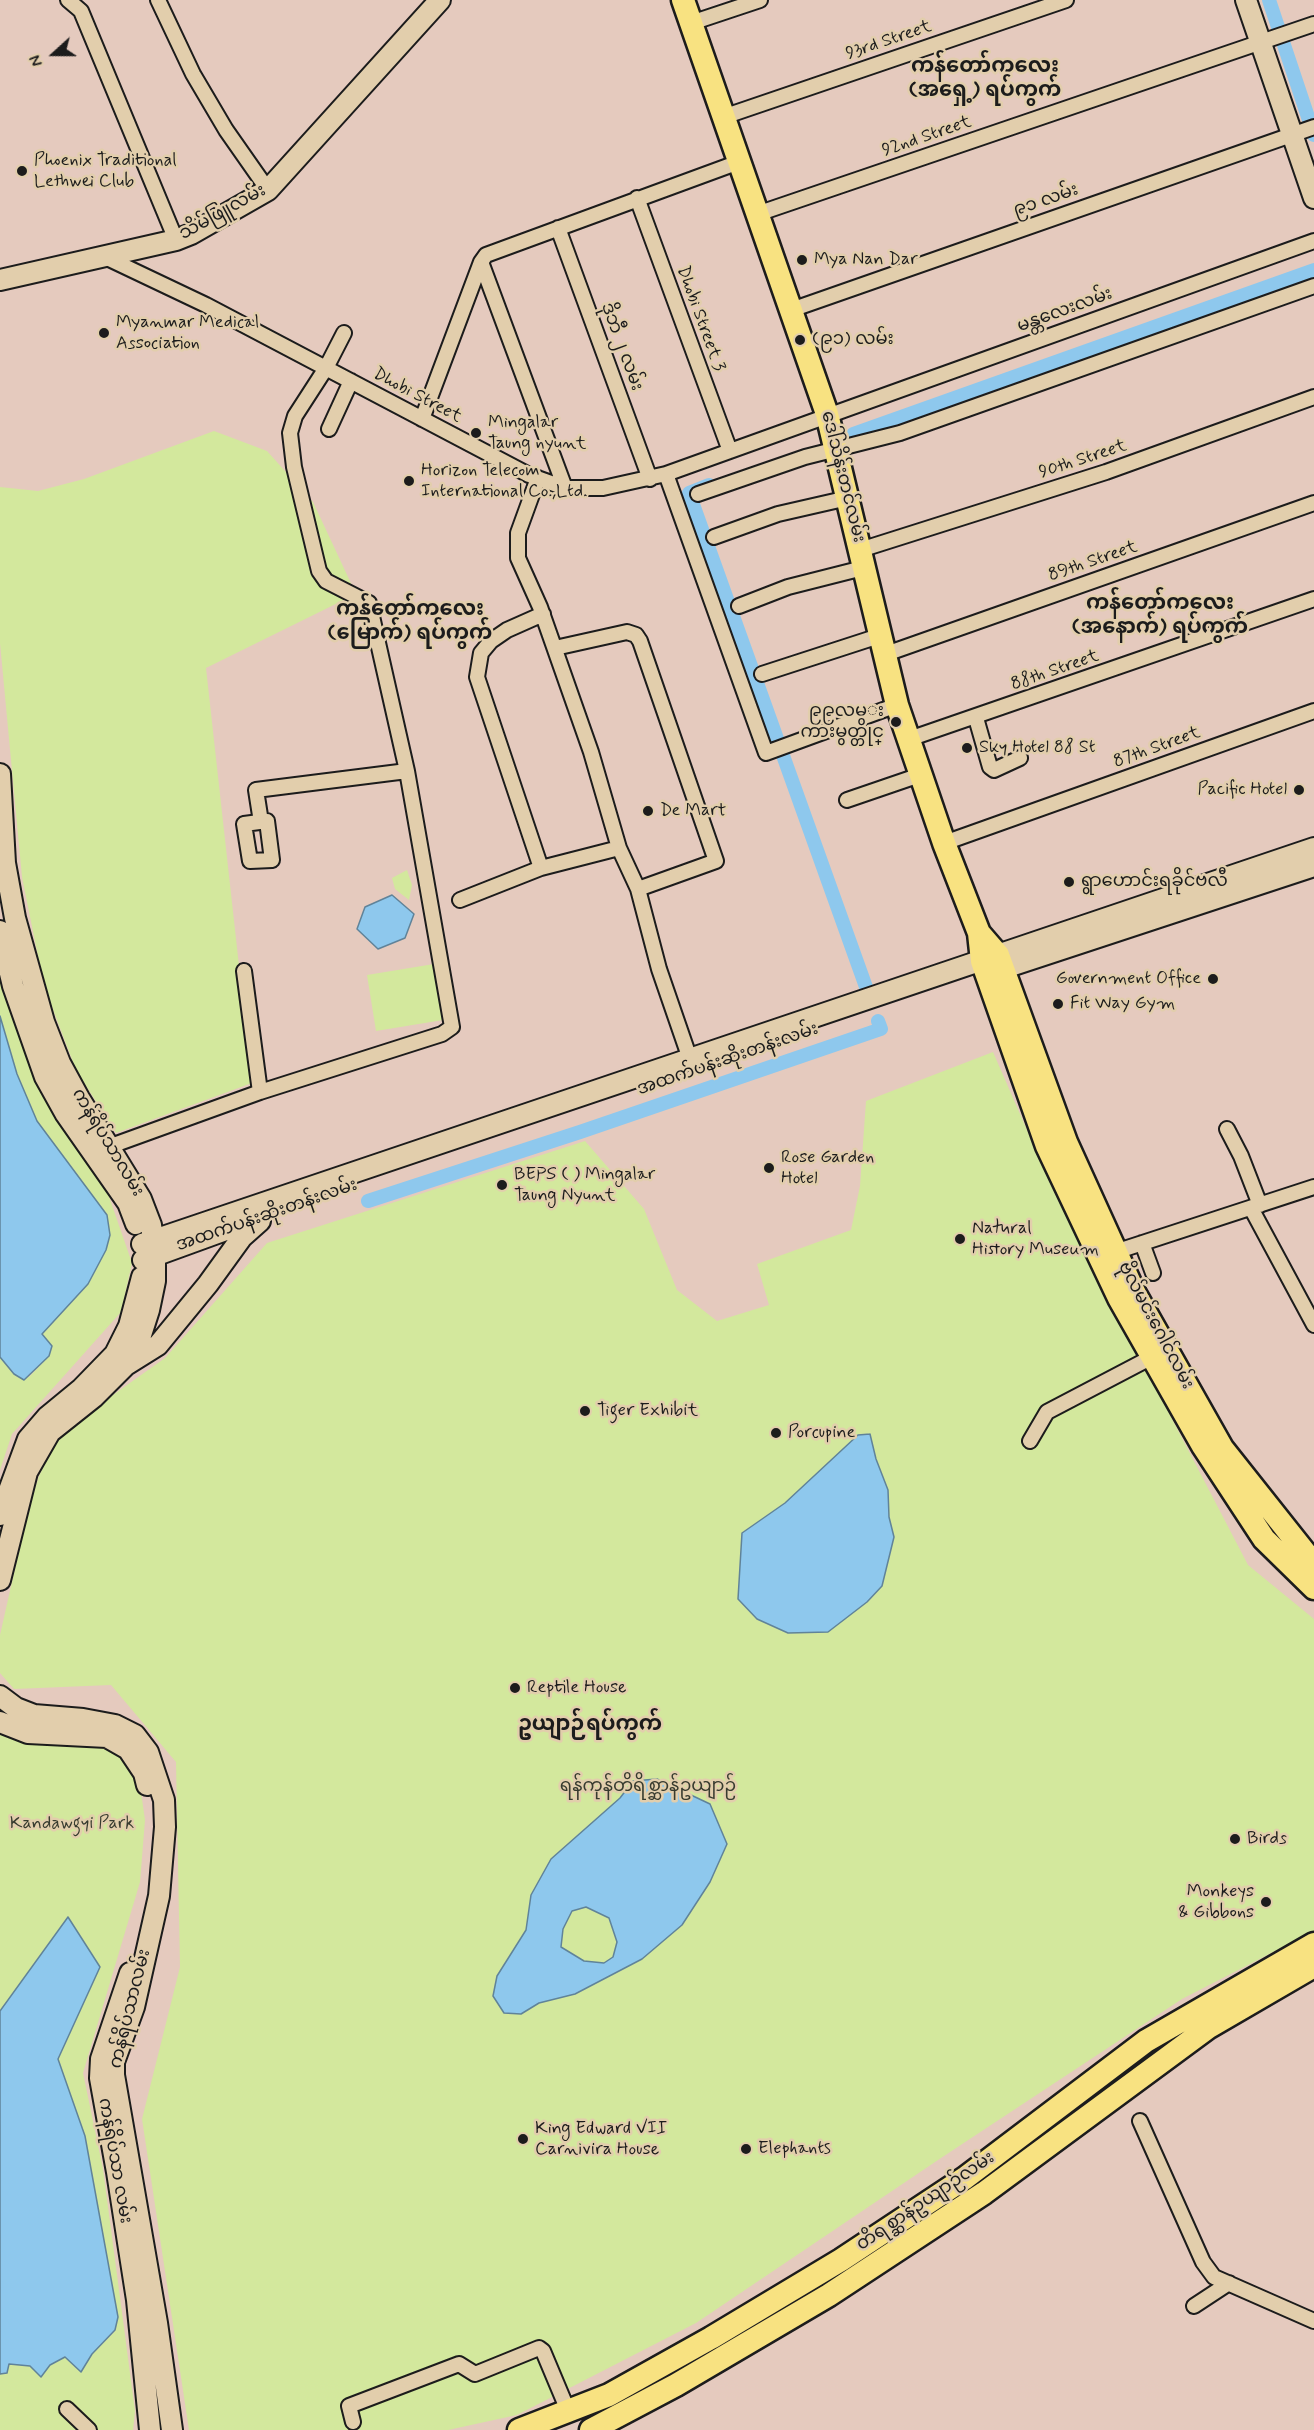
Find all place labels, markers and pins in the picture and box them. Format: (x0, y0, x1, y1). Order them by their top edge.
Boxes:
place label: Phoenix Traditional Lethwei Club (34, 150, 177, 192)
marker: Phoenix Traditional Lethwei Club (15, 164, 29, 178)
place label: Mya Nan Dar (814, 249, 918, 271)
marker: Mya Nan Dar (795, 253, 809, 267)
place label: Myanmar Medical Association (116, 312, 259, 354)
marker: Myanmar Medical Association (97, 326, 111, 340)
place label: (၉၁) လမ်း (812, 329, 894, 351)
marker: (၉၁) လမ်း (793, 333, 807, 347)
place label: Mingalar Taung nyunt (488, 412, 586, 454)
marker: Mingalar Taung nyunt (469, 426, 483, 440)
place label: Horizon Telecom International Co.,Ltd. (421, 460, 587, 502)
marker: Horizon Telecom International Co.,Ltd. (402, 474, 416, 488)
place label: ၉၉လမ္း ကားမွတ္တိုင္ (801, 701, 884, 744)
marker: ၉၉လမ္း ကားမွတ္တိုင္ (889, 715, 903, 729)
place label: Sky Hotel 88 St (979, 737, 1095, 759)
marker: Sky Hotel 88 St (960, 741, 974, 755)
place label: Pacific Hotel (1197, 779, 1287, 801)
marker: Pacific Hotel (1292, 783, 1306, 797)
place label: De Mart (660, 800, 726, 822)
marker: De Mart (641, 804, 655, 818)
place label: ရွာဟောင်းရခိုင်ဗလီ (1081, 871, 1228, 893)
marker: ရွာဟောင်းရခိုင်ဗလီ (1062, 875, 1076, 889)
place label: Government Office (1056, 968, 1201, 990)
marker: Government Office (1206, 972, 1220, 986)
place label: Fit Way Gym (1070, 993, 1175, 1015)
marker: Fit Way Gym (1051, 997, 1065, 1011)
place label: Rose Garden Hotel (781, 1147, 874, 1190)
marker: Rose Garden Hotel (762, 1161, 776, 1175)
place label: BEPS ( ) Mingalar Taung Nyunt (514, 1164, 655, 1206)
marker: BEPS ( ) Mingalar Taung Nyunt (495, 1178, 509, 1192)
place label: Natural History Museum (972, 1218, 1099, 1260)
marker: Natural History Museum (953, 1232, 967, 1246)
place label: Tiger Exhibit (597, 1400, 698, 1422)
marker: Tiger Exhibit (578, 1404, 592, 1418)
place label: Porcupine (788, 1422, 855, 1444)
marker: Porcupine (769, 1426, 783, 1440)
place label: Reptile House (527, 1677, 627, 1699)
marker: Reptile House (508, 1681, 522, 1695)
place label: Birds (1247, 1828, 1287, 1850)
marker: Birds (1228, 1832, 1242, 1846)
place label: Monkeys & Gibbons (1178, 1881, 1254, 1924)
marker: Monkeys & Gibbons (1259, 1895, 1273, 1909)
place label: King Edward VII Carnivira House (535, 2118, 667, 2160)
marker: King Edward VII Carnivira House (516, 2132, 530, 2146)
place label: Elephants (758, 2138, 831, 2160)
marker: Elephants (739, 2142, 753, 2156)

